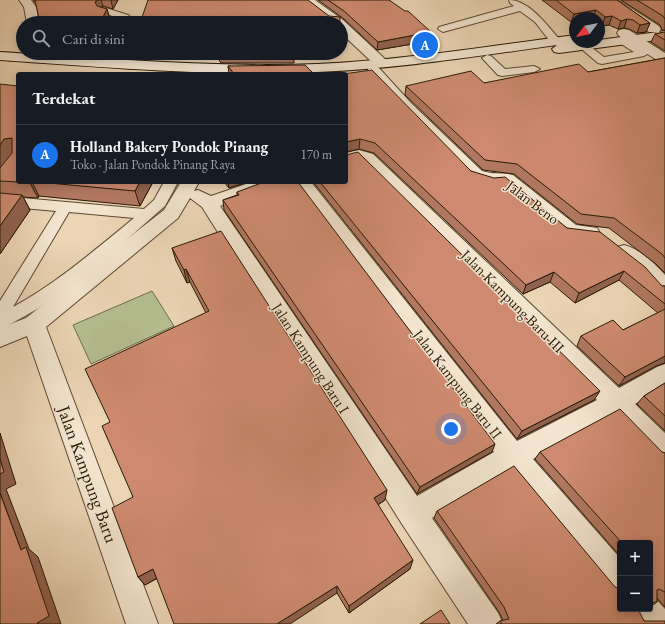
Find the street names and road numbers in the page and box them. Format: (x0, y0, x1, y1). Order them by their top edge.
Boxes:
street label: Jalan Beno (501, 175, 563, 228)
street label: Jalan Kampung Baru III (456, 244, 569, 357)
street label: Jalan Kampung Baru I (267, 297, 354, 417)
street label: Jalan Kampung Baru II (408, 324, 507, 442)
street label: Jalan Kampung Baru (52, 400, 124, 546)

